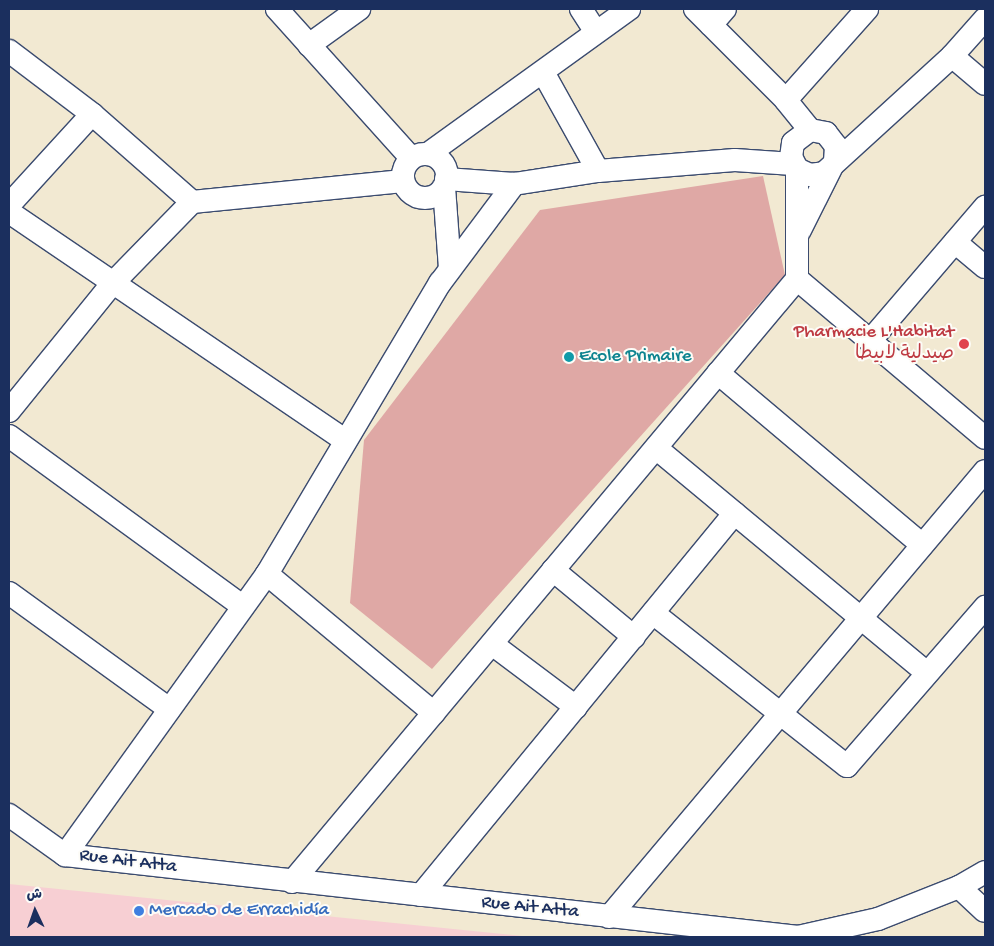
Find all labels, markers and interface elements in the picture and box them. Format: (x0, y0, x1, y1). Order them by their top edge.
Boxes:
place label: Pharmacie L'Habitat صيدلية لابيطا (794, 322, 954, 366)
marker: Pharmacie L'Habitat صيدلية لابيطا (958, 338, 970, 350)
place label: Ecole Primaire (579, 346, 692, 368)
marker: Ecole Primaire (563, 351, 575, 363)
street label: Rue Ait Atta (78, 845, 178, 879)
north arrow (10, 886, 60, 936)
text: ش (26, 887, 42, 904)
street label: Rue Ait Atta (480, 892, 580, 924)
place label: Mercado de Errachidía (149, 900, 329, 922)
marker: Mercado de Errachidía (133, 905, 145, 917)

